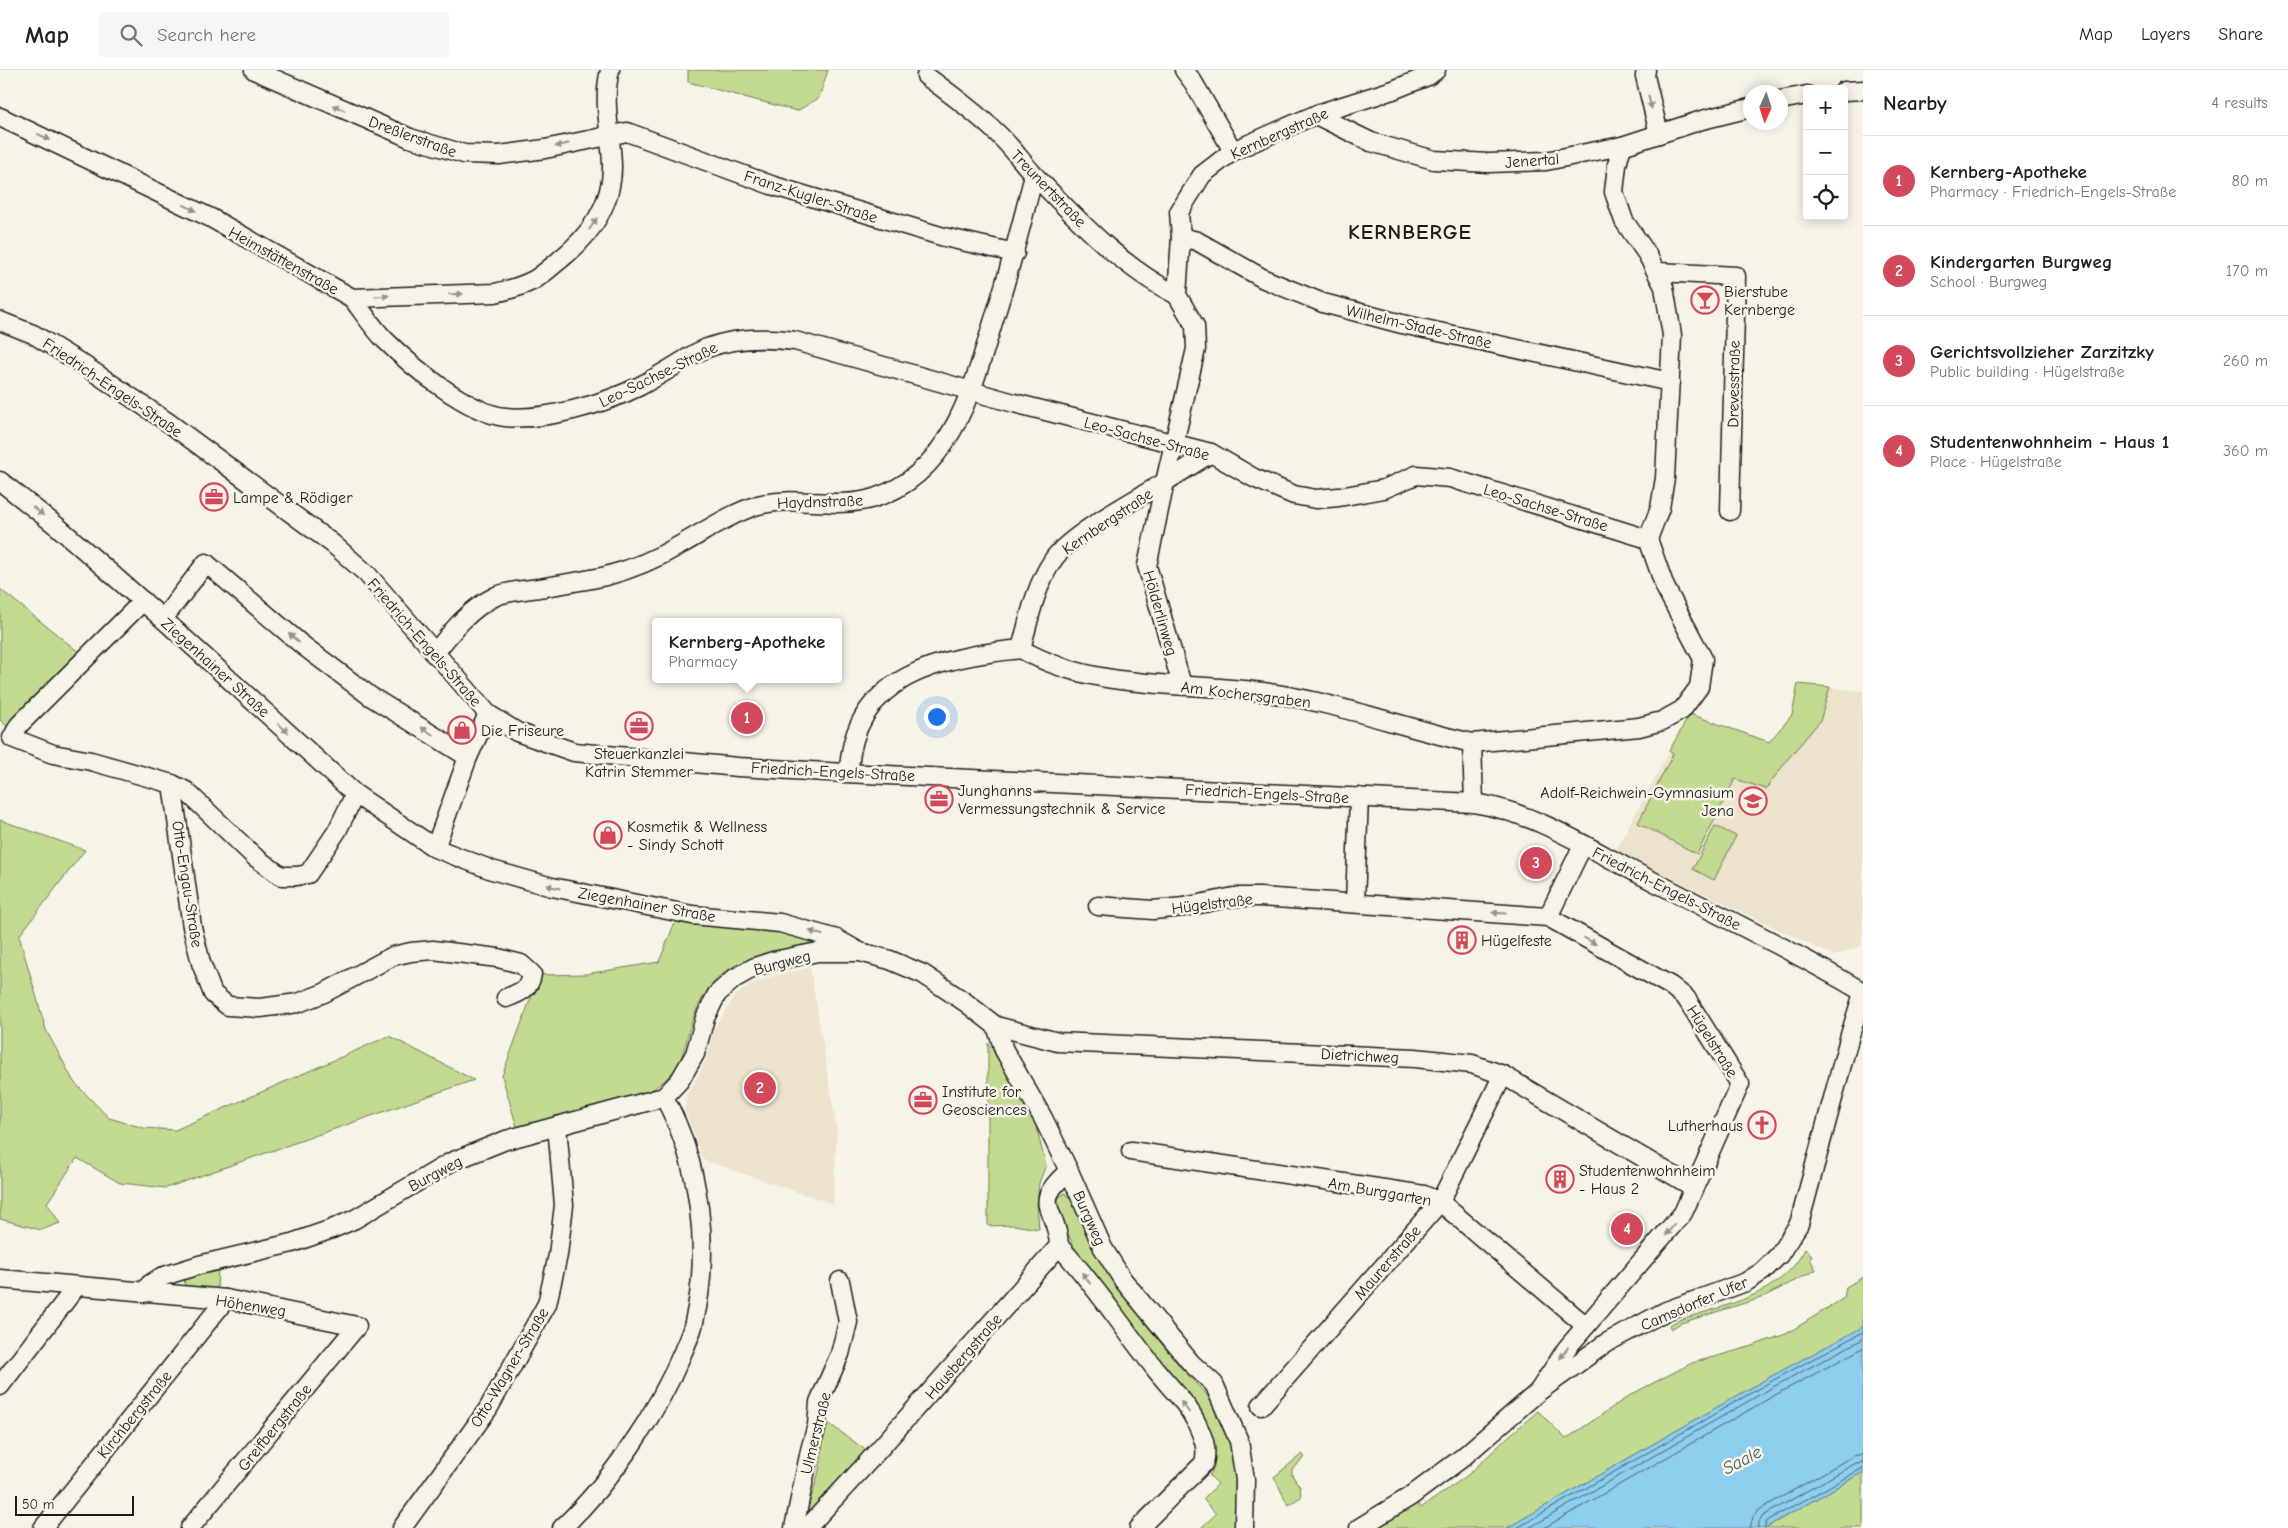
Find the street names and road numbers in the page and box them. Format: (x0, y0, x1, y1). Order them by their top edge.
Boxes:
street label: Kernbergstraße (1228, 104, 1331, 164)
street label: Dreßlerstraße (366, 113, 459, 161)
street label: Treunertstraße (1007, 146, 1090, 231)
street label: Jenertal (1504, 150, 1560, 172)
street label: Franz-Kugler-Straße (742, 167, 880, 227)
street label: Heimstättenstraße (225, 223, 342, 299)
street label: Wilhelm-Stade-Straße (1344, 301, 1493, 353)
street label: Friedrich-Engels-Straße (39, 334, 186, 441)
street label: Leo-Sachse-Straße (596, 338, 720, 411)
street label: Drevesstraße (1724, 340, 1744, 428)
street label: Leo-Sachse-Straße (1082, 414, 1211, 464)
street label: Leo-Sachse-Straße (1481, 480, 1610, 535)
street label: Kernbergstraße (1059, 485, 1156, 559)
street label: Haydnstraße (777, 492, 863, 512)
street label: Hölderlinweg (1139, 568, 1181, 658)
street label: Friedrich-Engels-Straße (364, 575, 485, 711)
street label: Ziegenhainer Straße (157, 614, 273, 721)
street label: Am Kochersgraben (1180, 678, 1312, 712)
street label: Friedrich-Engels-Straße (751, 759, 915, 785)
street label: Friedrich-Engels-Straße (1185, 781, 1349, 807)
street label: Otto-Engau-Straße (168, 820, 206, 949)
street label: Friedrich-Engels-Straße (1589, 844, 1744, 934)
street label: Ziegenhainer Straße (577, 884, 717, 926)
street label: Hügelstraße (1170, 890, 1254, 918)
street label: Burgweg (752, 947, 813, 979)
street label: Hügelstraße (1683, 1002, 1741, 1081)
street label: Dietrichweg (1320, 1045, 1400, 1067)
street label: Burgweg (406, 1152, 465, 1195)
street label: Am Burggarten (1327, 1174, 1433, 1210)
street label: Burgweg (1069, 1188, 1109, 1249)
street label: Maurerstraße (1351, 1222, 1425, 1303)
street label: Camsdorfer Ufer (1638, 1273, 1751, 1335)
street label: Höhenweg (214, 1292, 287, 1320)
street label: Otto-Wagner-Straße (467, 1305, 553, 1430)
street label: Hausbergstraße (922, 1310, 1006, 1403)
street label: Kirchbergstraße (94, 1367, 176, 1462)
street label: Greifbergstraße (234, 1381, 315, 1475)
street label: Ulmerstraße (797, 1390, 835, 1476)

